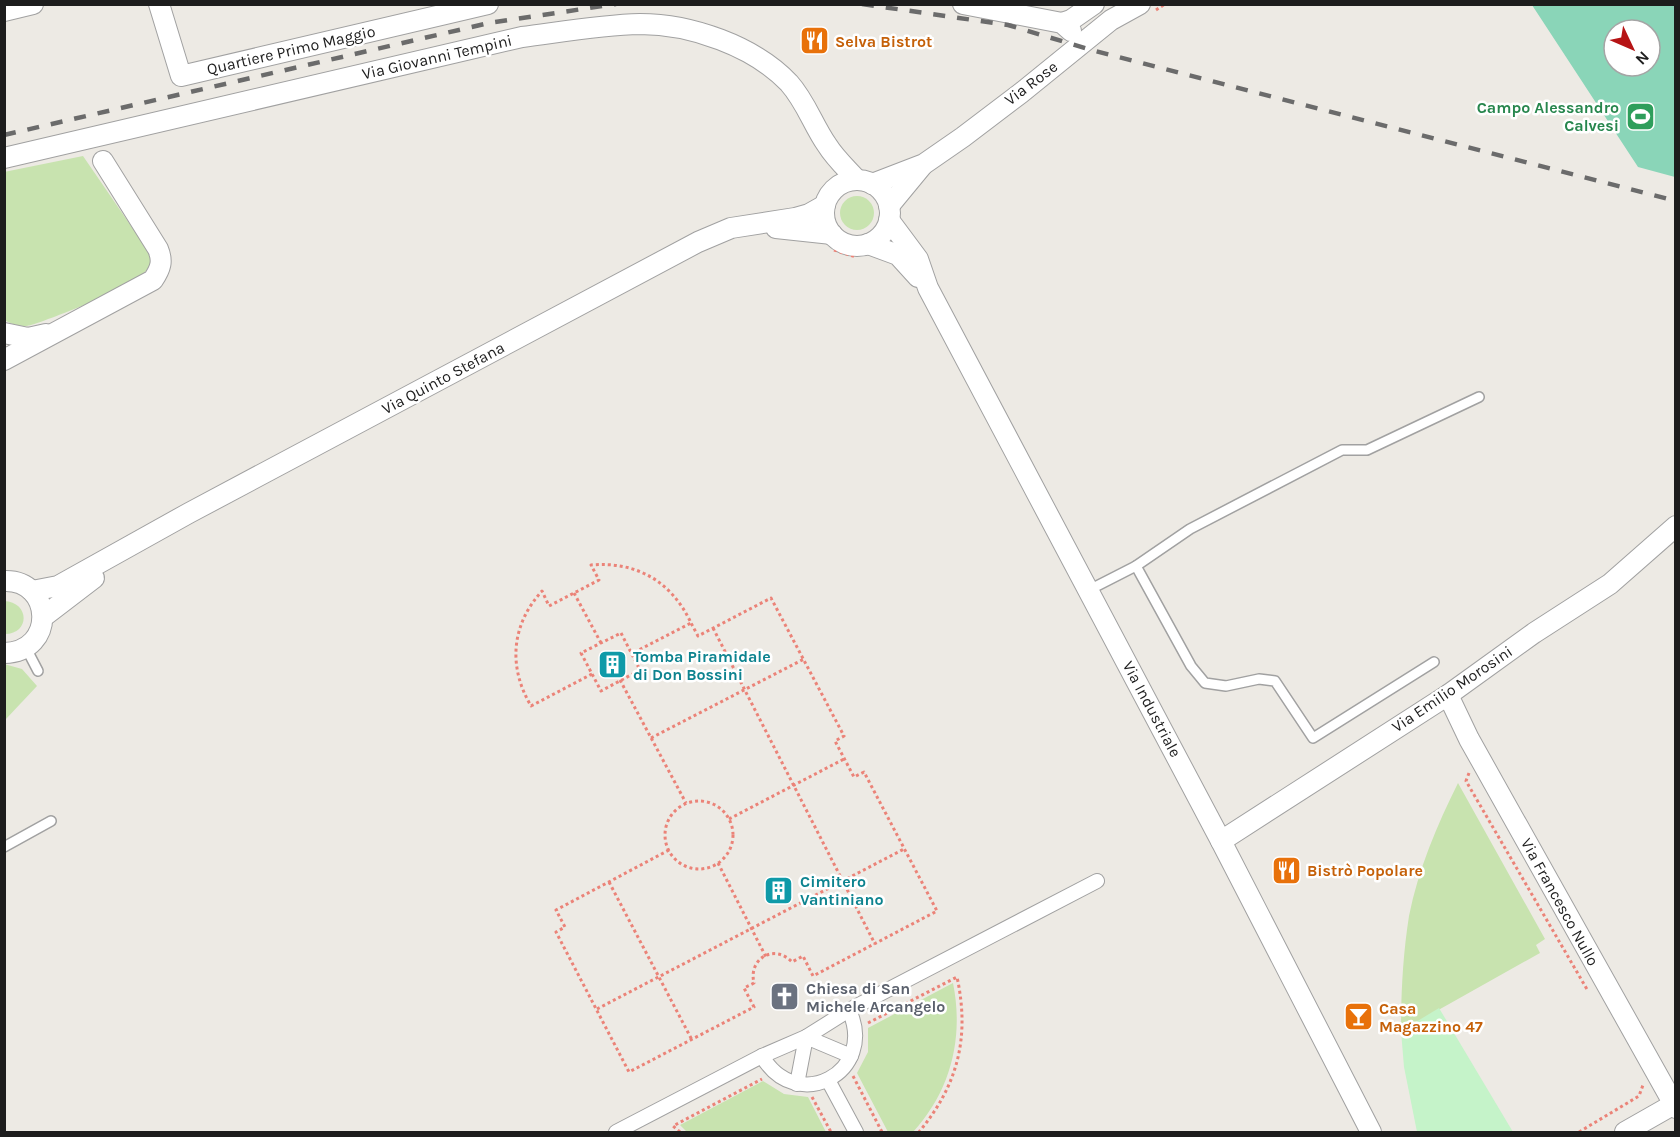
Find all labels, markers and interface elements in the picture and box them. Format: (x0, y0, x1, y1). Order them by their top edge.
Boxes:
north arrow (1602, 18, 1662, 78)
street label: Quartiere Primo Maggio (205, 21, 377, 79)
restaurant icon: Selva Bistrot (798, 25, 830, 57)
street label: Via Giovanni Tempini (360, 30, 514, 84)
place label: Selva Bistrot (835, 32, 932, 51)
text: N (1632, 47, 1653, 69)
street label: Via Rose (1001, 57, 1061, 109)
place label: Campo Alessandro Calvesi (1477, 98, 1619, 135)
sports icon: Campo Alessandro Calvesi (1624, 100, 1656, 132)
street label: Via Quinto Stefana (378, 338, 508, 418)
street label: Via Emilio Morosini (1388, 642, 1516, 736)
place label: Tomba Piramidale di Don Bossini (633, 647, 771, 684)
building icon: Tomba Piramidale di Don Bossini (596, 649, 628, 681)
street label: Via Industriale (1119, 658, 1185, 760)
street label: Via Francesco Nullo (1517, 835, 1603, 969)
restaurant icon: Bistrò Popolare (1270, 854, 1302, 886)
place label: Bistrò Popolare (1307, 861, 1423, 880)
place label: Cimitero Vantiniano (800, 872, 884, 909)
building icon: Cimitero Vantiniano (763, 874, 795, 906)
place label: Chiesa di San Michele Arcangelo (806, 979, 945, 1016)
church icon: Chiesa di San Michele Arcangelo (769, 981, 801, 1013)
place label: Casa Magazzino 47 (1379, 999, 1483, 1036)
bar icon: Casa Magazzino 47 (1342, 1001, 1374, 1033)

